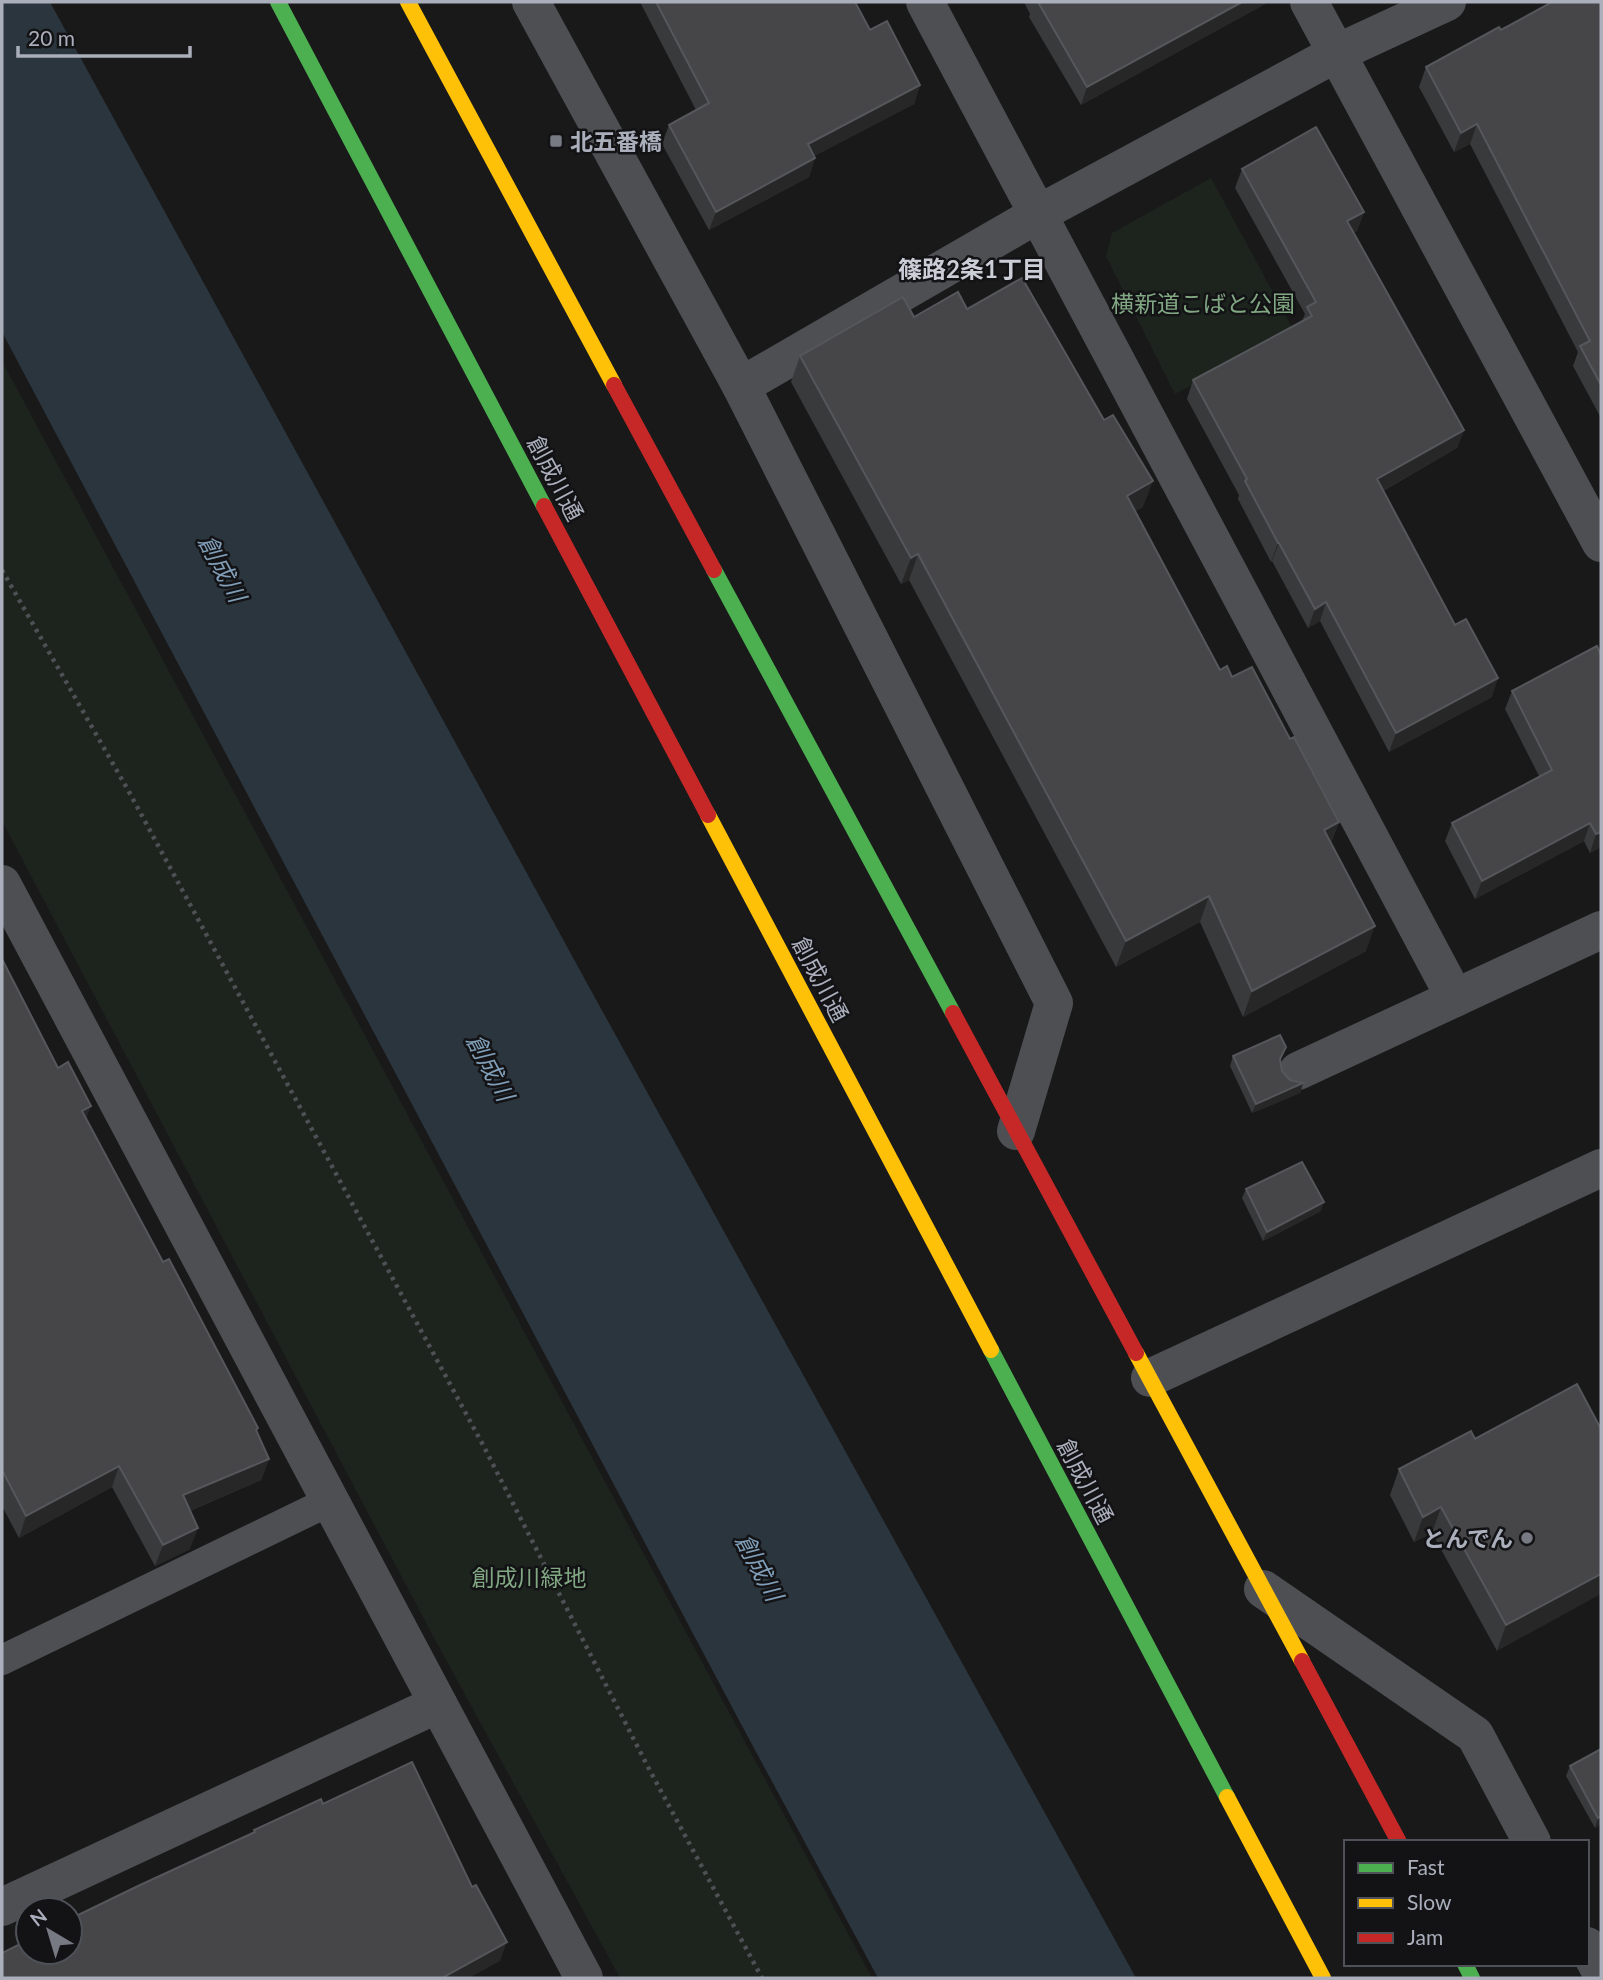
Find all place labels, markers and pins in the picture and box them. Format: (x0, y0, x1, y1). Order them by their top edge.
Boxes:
place label: 北五番橋 (570, 127, 662, 155)
marker: 北五番橋 (548, 133, 564, 149)
place label: とんでん (1422, 1524, 1513, 1552)
marker: とんでん (1519, 1530, 1535, 1546)

